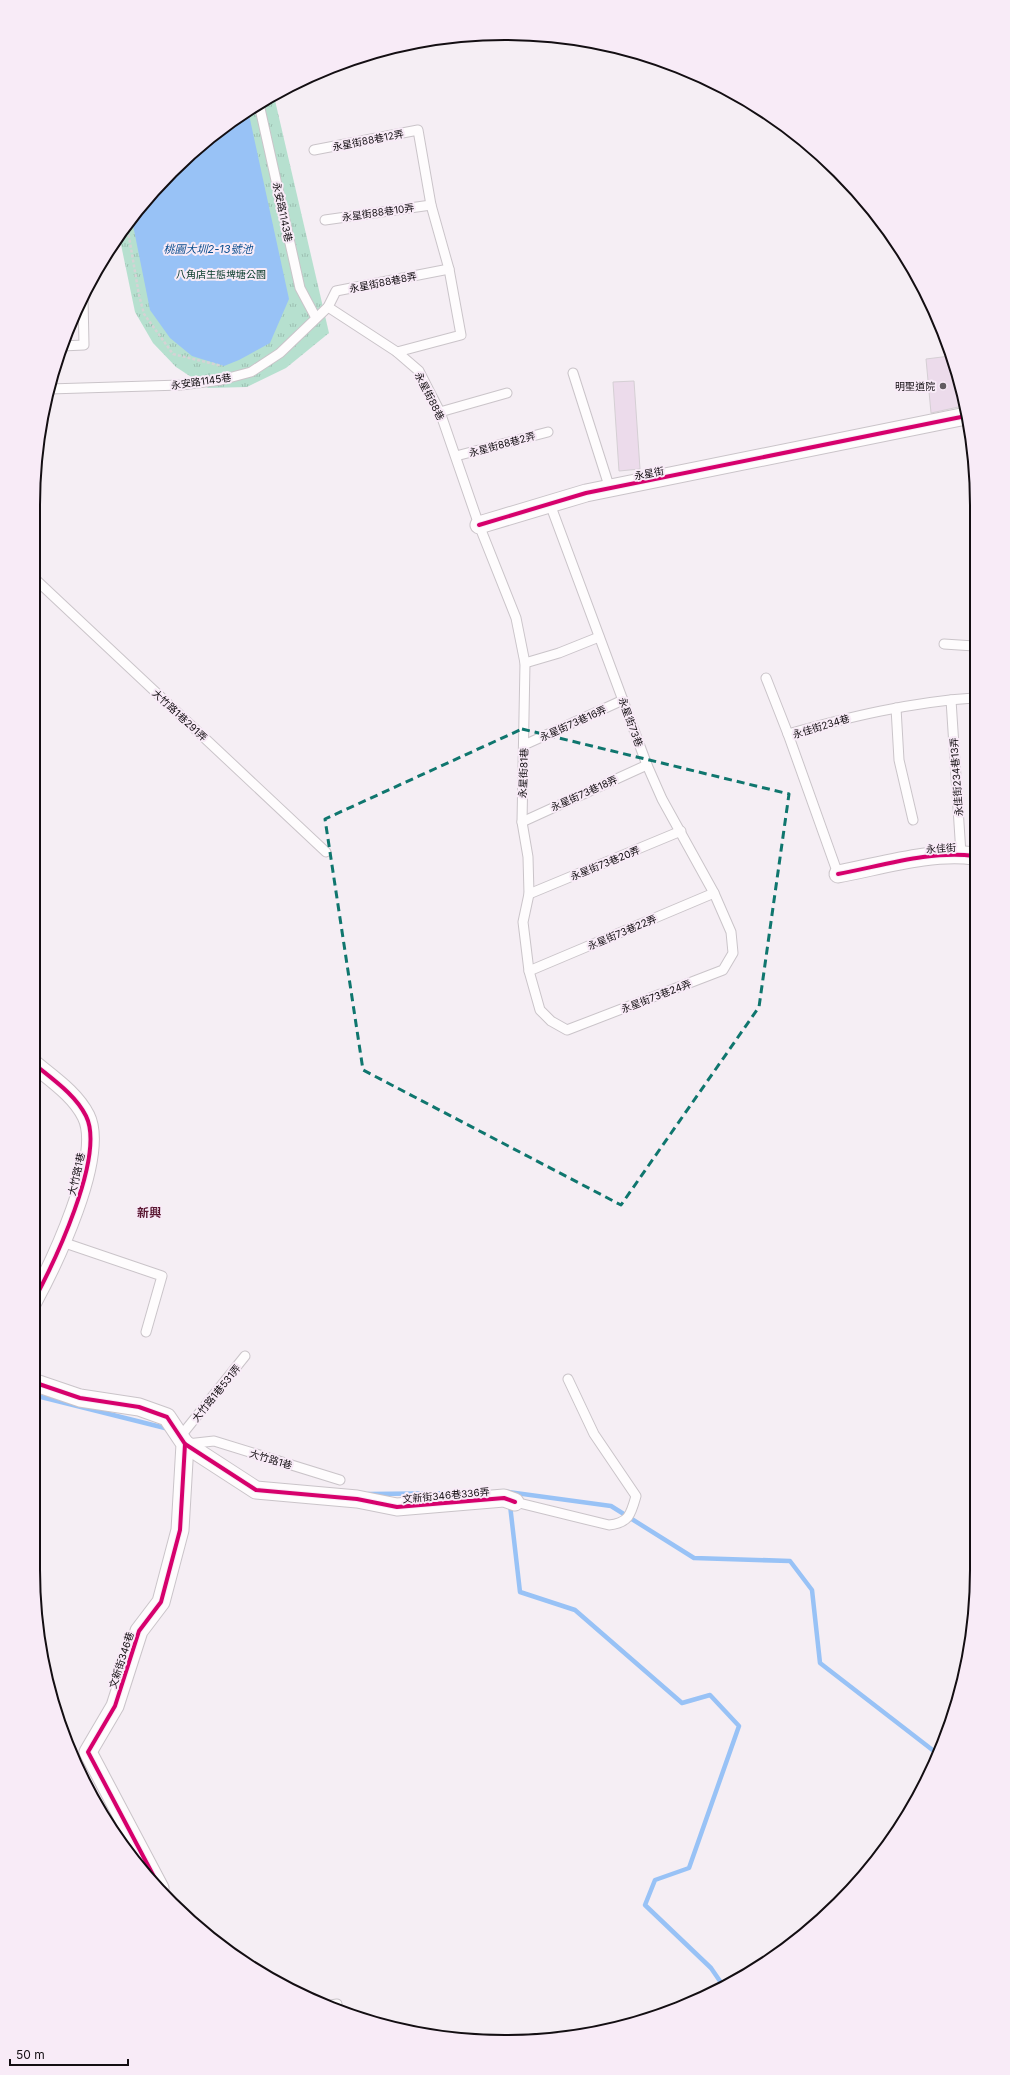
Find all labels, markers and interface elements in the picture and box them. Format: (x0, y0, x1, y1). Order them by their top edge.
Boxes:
street label: 永星街88巷12弄 (331, 127, 405, 153)
street label: 永安路1143巷 (271, 181, 295, 243)
street label: 永星街88巷10弄 (341, 201, 415, 223)
water label: 桃園大圳2-13號池 (163, 242, 254, 256)
park label: 八角店生態埤塘公園 (176, 268, 266, 280)
street label: 永星街88巷8弄 (348, 270, 418, 294)
street label: 永星街88巷 (413, 370, 447, 422)
street label: 永安路1145巷 (170, 371, 232, 391)
place label: 明聖道院 (895, 380, 935, 392)
marker: 明聖道院 (938, 381, 948, 391)
street label: 永星街88巷2弄 (467, 429, 537, 459)
street label: 永星街 (633, 464, 665, 482)
street label: 大竹路1巷291弄 (150, 687, 210, 743)
street label: 永星街73巷 (617, 696, 645, 748)
street label: 永星街73巷16弄 (538, 703, 608, 743)
street label: 永佳街234巷 (791, 712, 851, 740)
street label: 永佳街234巷13弄 (947, 737, 965, 817)
street label: 永星街81巷 (516, 748, 530, 798)
street label: 永星街73巷18弄 (549, 773, 619, 813)
street label: 永佳街 (926, 841, 956, 855)
street label: 永星街73巷20弄 (568, 844, 642, 882)
street label: 永星街73巷22弄 (586, 912, 658, 952)
street label: 永星街73巷24弄 (619, 977, 693, 1015)
street label: 大竹路1巷 (65, 1151, 87, 1197)
district label: 新興 (137, 1205, 161, 1220)
street label: 大竹路1巷531弄 (189, 1362, 243, 1424)
street label: 大竹路1巷 (248, 1447, 294, 1471)
street label: 文新街346巷336弄 (402, 1485, 490, 1505)
street label: 文新街346巷 (106, 1630, 136, 1690)
scale bar (10, 2041, 128, 2067)
text: 50 m (16, 2047, 45, 2062)

